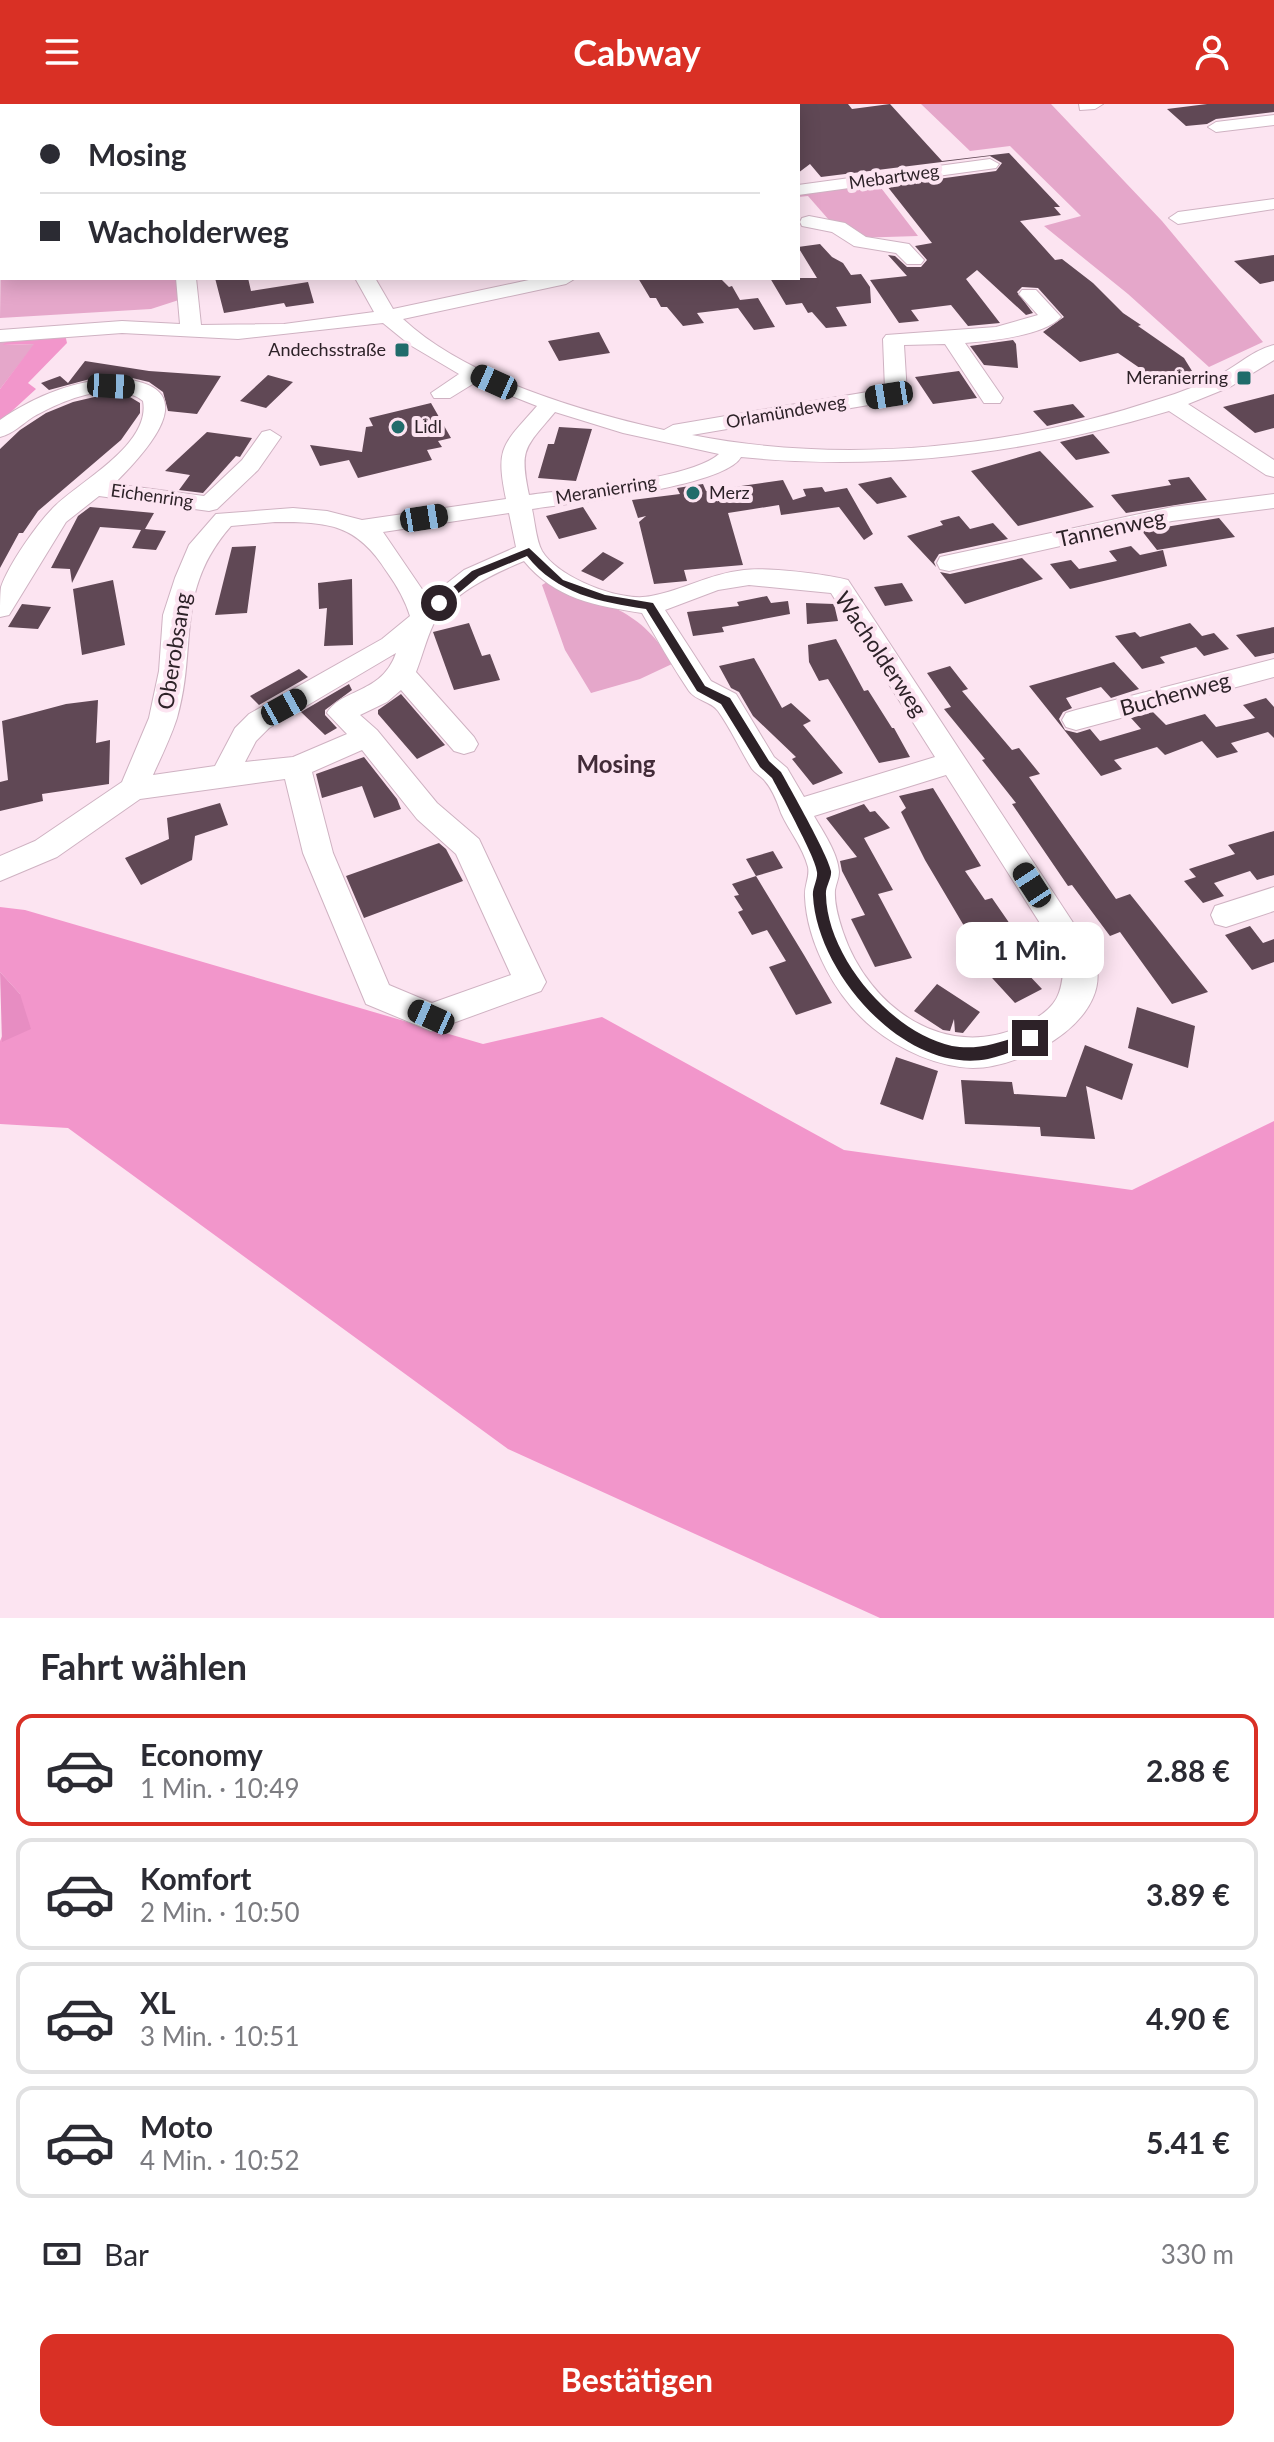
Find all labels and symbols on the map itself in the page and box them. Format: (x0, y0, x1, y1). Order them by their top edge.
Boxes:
street label: Mebartweg (847, 159, 940, 193)
place label: Andechsstraße (268, 338, 386, 360)
marker: Andechsstraße (393, 341, 411, 359)
car (467, 361, 521, 403)
place label: Meranierring (1126, 366, 1228, 388)
marker: Meranierring (1235, 369, 1253, 387)
car (86, 373, 136, 399)
car (863, 379, 915, 411)
street label: Orlamündeweg (724, 390, 847, 432)
place label: Lidl (414, 415, 442, 437)
marker: Lidl (389, 418, 407, 436)
street label: Meranierring (554, 470, 658, 508)
street label: Eichenring (109, 478, 195, 512)
place label: Merz (709, 481, 750, 503)
marker: Merz (684, 484, 702, 502)
car (398, 502, 450, 534)
street label: Tannenweg (1054, 503, 1168, 552)
route start (421, 585, 457, 621)
street label: Wacholderweg (830, 586, 933, 721)
street label: Oberobsang (151, 591, 196, 711)
street label: Buchenweg (1117, 666, 1233, 721)
car (257, 685, 311, 729)
district label: Mosing (577, 749, 656, 778)
car (1009, 858, 1055, 912)
callout: 1 Min. (956, 922, 1104, 978)
car (404, 996, 458, 1038)
route end (1012, 1020, 1048, 1056)

